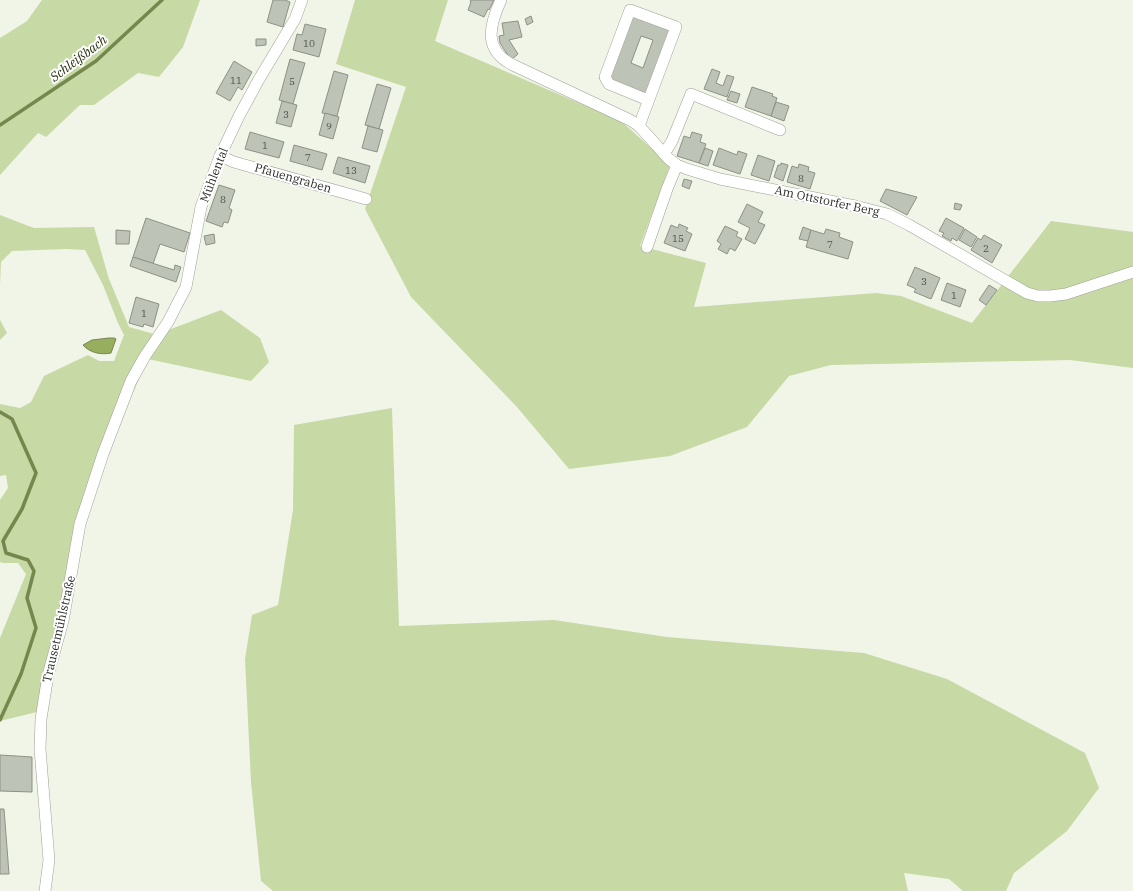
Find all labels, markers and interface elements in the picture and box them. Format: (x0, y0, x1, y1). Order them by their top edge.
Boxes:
water label: Schleißbach (46, 31, 110, 86)
house number: 10 (303, 37, 315, 50)
house number: 11 (230, 74, 242, 87)
house number: 5 (289, 75, 295, 88)
house number: 3 (283, 108, 289, 121)
house number: 9 (326, 120, 332, 133)
house number: 1 (262, 139, 268, 152)
street label: Mühlental (196, 145, 231, 204)
house number: 7 (305, 151, 311, 164)
street label: Pfauengraben (253, 159, 334, 196)
house number: 13 (345, 164, 357, 177)
house number: 8 (798, 172, 804, 185)
street label: Am Ottstorfer Berg (773, 182, 881, 219)
house number: 8 (220, 193, 226, 206)
house number: 15 (672, 232, 684, 245)
house number: 7 (827, 238, 833, 251)
house number: 2 (983, 242, 989, 255)
house number: 3 (921, 275, 927, 288)
house number: 1 (951, 289, 957, 302)
house number: 1 (141, 307, 147, 320)
street label: Trausetmühlstraße (39, 574, 78, 684)

